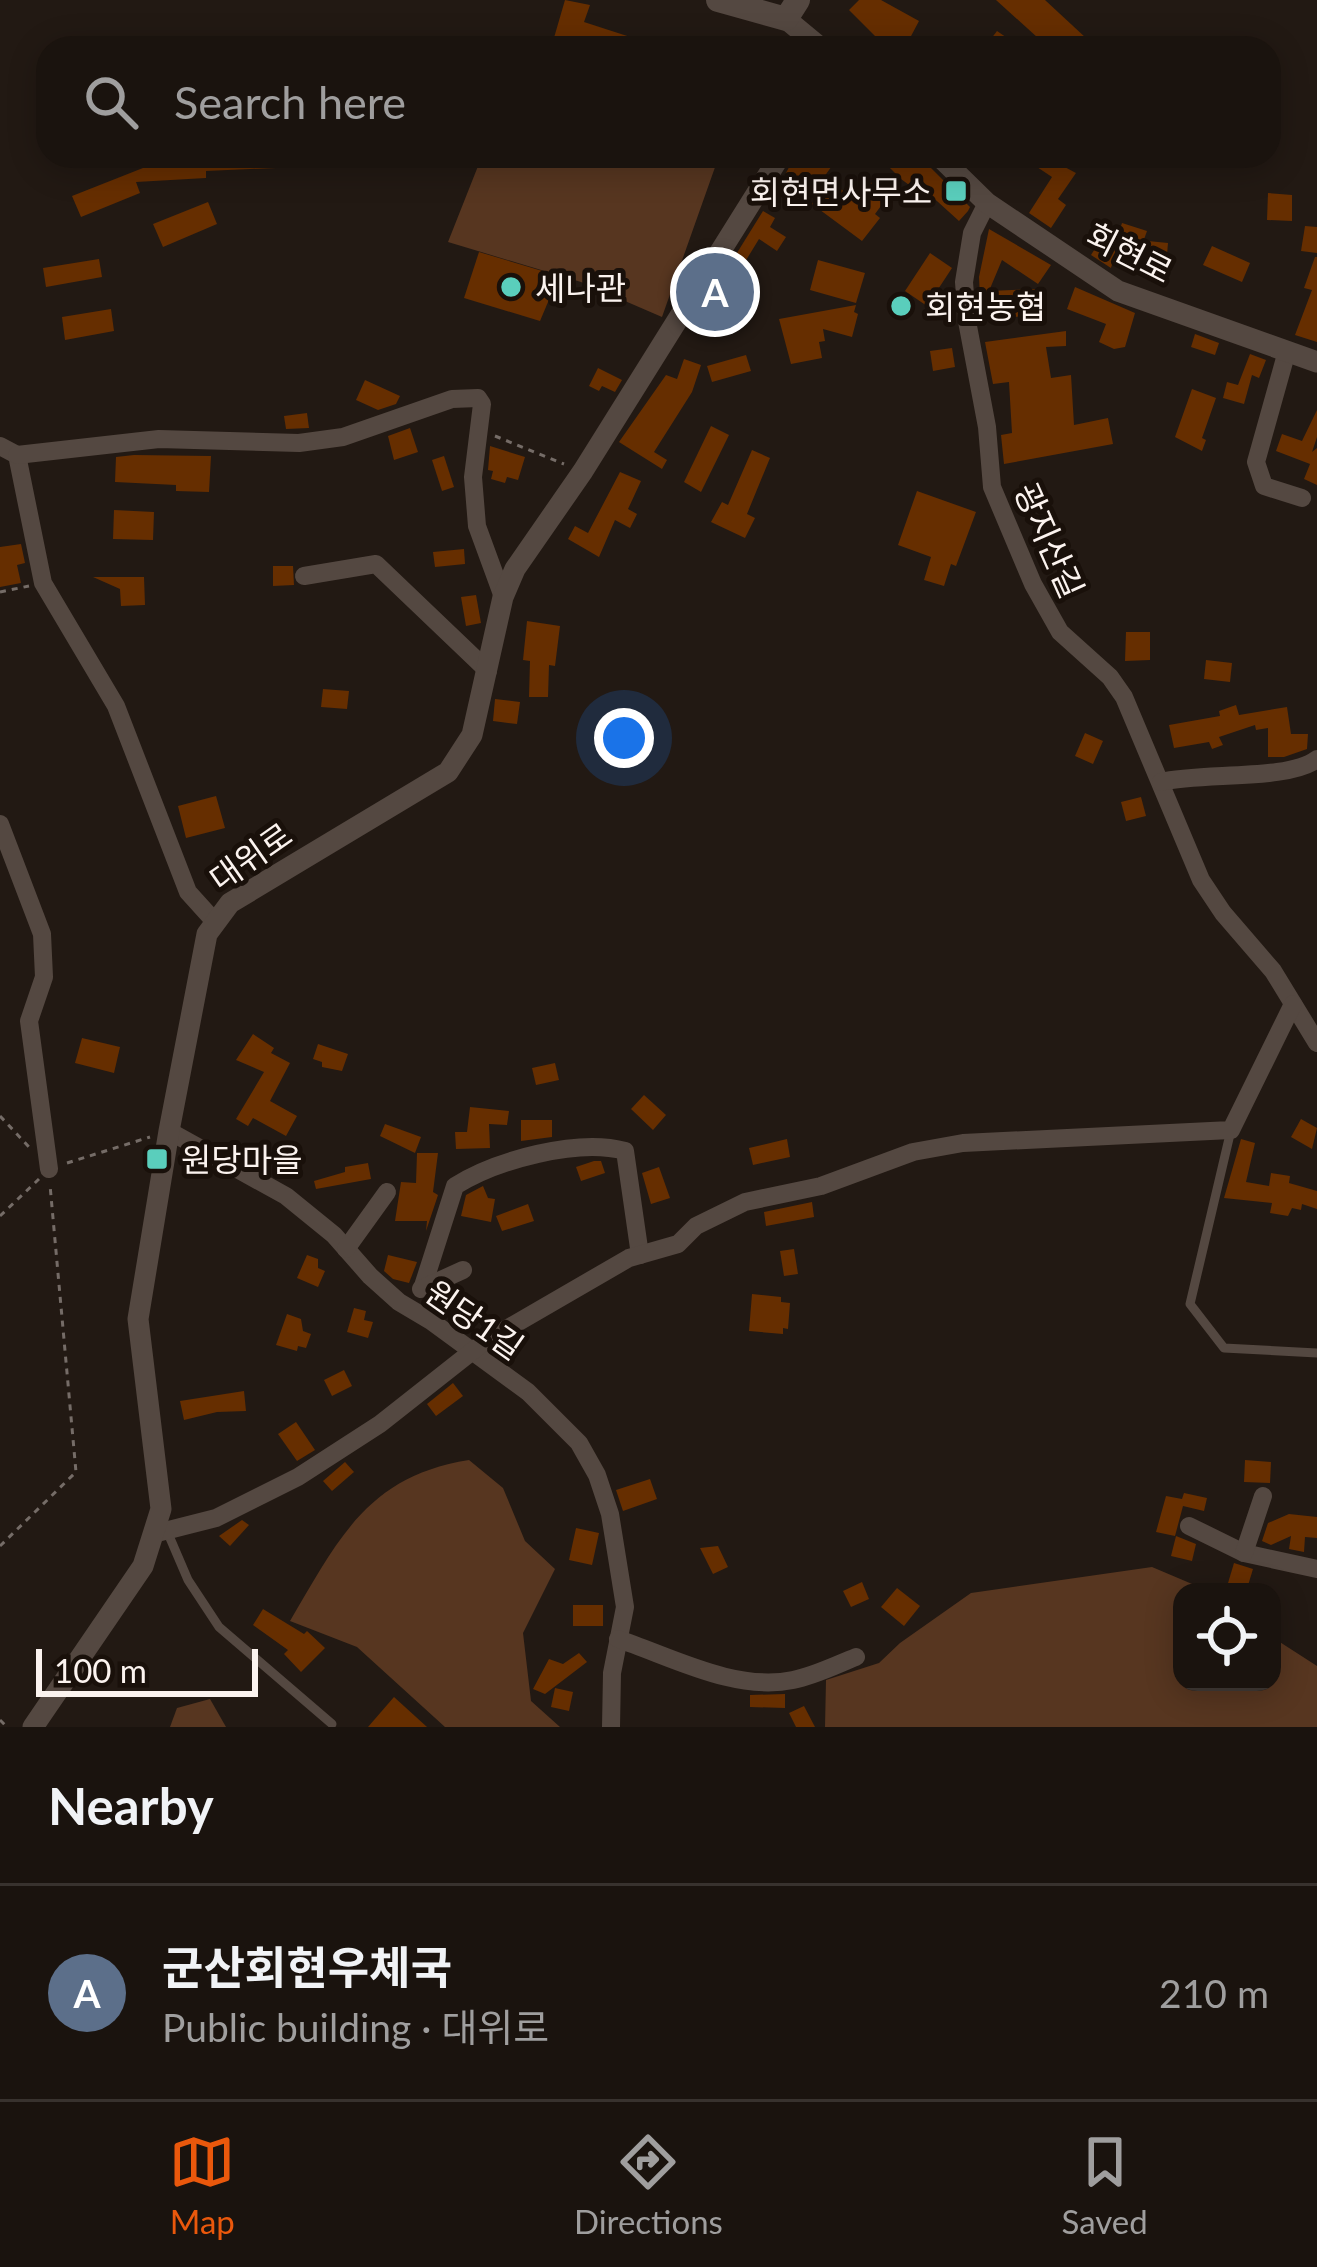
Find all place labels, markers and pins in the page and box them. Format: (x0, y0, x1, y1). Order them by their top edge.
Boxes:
place label: 회현면사무소 (750, 171, 932, 211)
marker: 회현면사무소 (943, 178, 969, 204)
pin: A (676, 247, 754, 337)
place label: 세나관 (535, 267, 626, 307)
marker: 세나관 (498, 274, 524, 300)
place label: 회현농협 (925, 286, 1046, 326)
marker: 회현농협 (888, 293, 914, 319)
place label: 원당마을 (181, 1139, 302, 1179)
marker: 원당마을 (144, 1146, 170, 1172)

